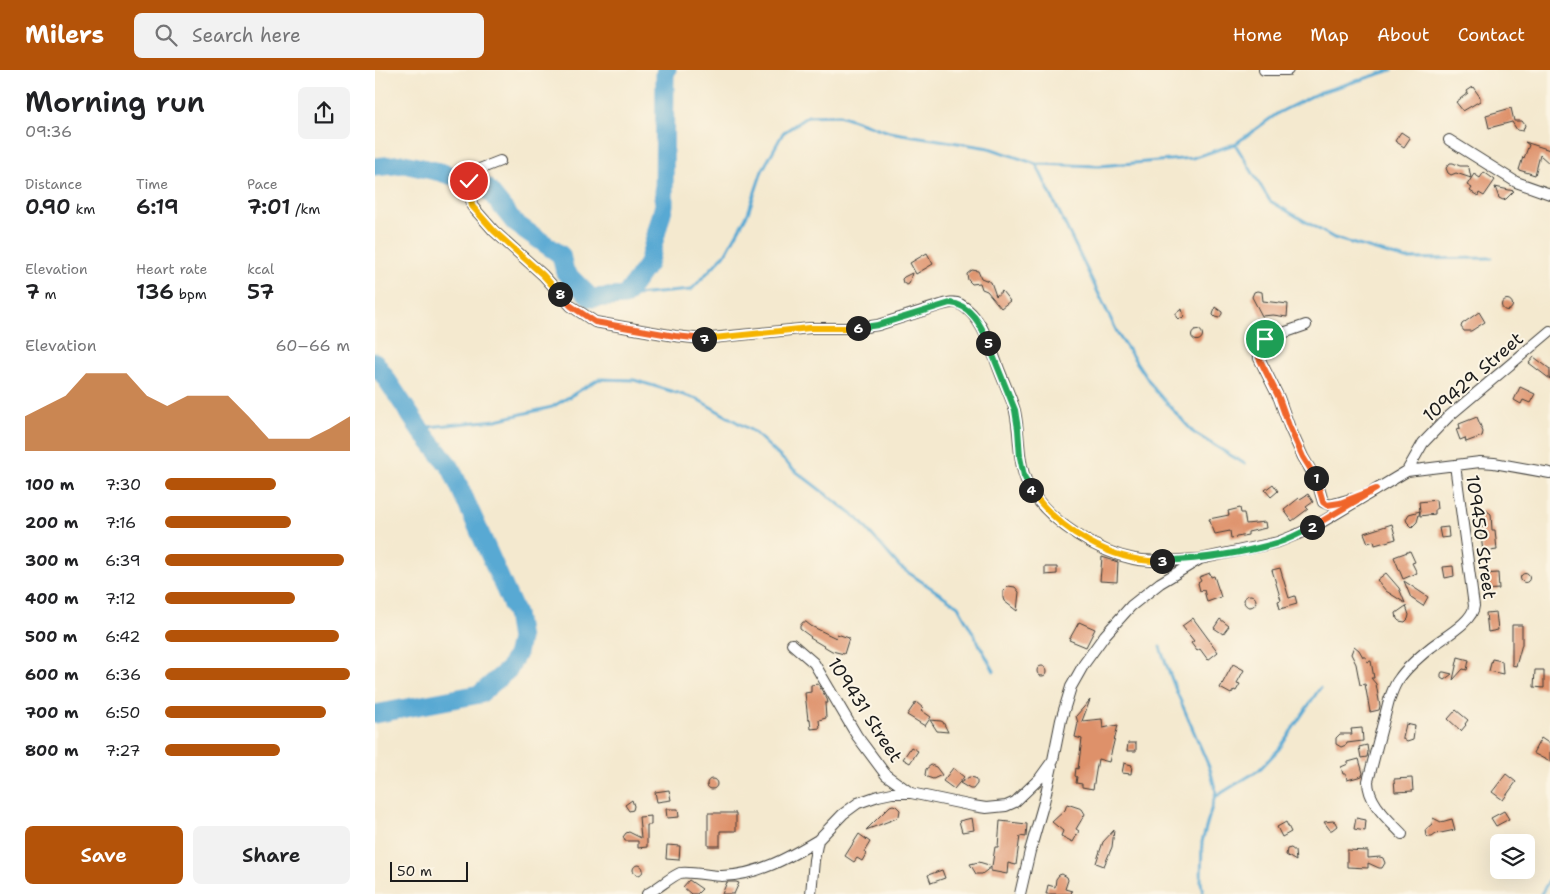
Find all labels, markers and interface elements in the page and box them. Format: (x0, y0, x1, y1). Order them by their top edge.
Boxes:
search box (134, 13, 484, 58)
text: Milers (25, 19, 104, 51)
icon: search (152, 21, 180, 49)
text: Search here (192, 23, 301, 48)
text: Home (1233, 23, 1282, 47)
text: Map (1310, 23, 1349, 47)
text: About (1377, 23, 1430, 47)
text: Contact (1458, 23, 1525, 47)
text: Morning run (25, 83, 205, 121)
button: share (298, 87, 350, 139)
text: 09:36 (25, 121, 72, 142)
pin (448, 160, 490, 202)
icon: check (455, 167, 483, 195)
text: Distance (25, 175, 82, 193)
text: Time (136, 175, 168, 193)
text: Pace (247, 175, 278, 193)
text: 0.90 (25, 193, 71, 221)
text: 6:19 (136, 193, 179, 221)
text: 7:01 (247, 193, 290, 221)
text: km (71, 200, 95, 218)
text: /km (290, 200, 320, 218)
text: Elevation (25, 260, 88, 278)
text: Heart rate (136, 260, 207, 278)
text: kcal (247, 260, 274, 278)
text: 7 (25, 278, 40, 306)
text: 136 (136, 278, 174, 306)
text: 57 (247, 278, 274, 306)
pin: 8 (547, 282, 573, 306)
text: m (40, 285, 57, 303)
text: bpm (174, 285, 207, 303)
text: 8 (556, 285, 565, 303)
pin: 6 (845, 316, 871, 340)
pin (1244, 318, 1286, 360)
text: 6 (854, 319, 863, 337)
icon: arrive (1251, 325, 1279, 353)
pin: 7 (691, 326, 717, 352)
street label: 109429 Street (1418, 327, 1528, 427)
text: 7 (700, 330, 709, 348)
pin: 5 (975, 330, 1001, 356)
text: 5 (984, 334, 993, 352)
text: Elevation (25, 335, 97, 356)
text: 60–66 m (276, 335, 350, 356)
pin: 1 (1303, 466, 1329, 490)
text: 1 (1313, 469, 1320, 487)
street label: 109450 Street (1460, 473, 1502, 601)
text: 100 m (25, 474, 74, 495)
text: 7:30 (105, 474, 141, 495)
pin: 4 (1019, 478, 1043, 502)
text: 4 (1027, 481, 1036, 499)
text: 200 m (25, 512, 78, 533)
text: 7:16 (105, 512, 136, 533)
pin: 2 (1299, 514, 1325, 540)
text: 2 (1308, 518, 1317, 536)
pin: 3 (1149, 548, 1175, 574)
text: 300 m (25, 550, 79, 571)
text: 6:39 (105, 550, 141, 571)
text: 3 (1158, 552, 1167, 570)
text: 400 m (25, 588, 79, 609)
text: 7:12 (105, 588, 136, 609)
text: 500 m (25, 626, 77, 647)
text: 6:42 (105, 626, 140, 647)
street label: 109431 Street (822, 653, 908, 767)
text: 600 m (25, 664, 79, 685)
text: 6:36 (105, 664, 141, 685)
text: 700 m (25, 702, 79, 723)
text: 6:50 (105, 702, 141, 723)
text: 800 m (25, 740, 79, 761)
text: 7:27 (105, 740, 140, 761)
button: Save (25, 826, 183, 884)
button: Share (193, 826, 350, 884)
map controls (1490, 834, 1535, 879)
button: layers (1490, 834, 1535, 879)
scale bar (390, 859, 467, 882)
text: 50 m (397, 862, 432, 880)

